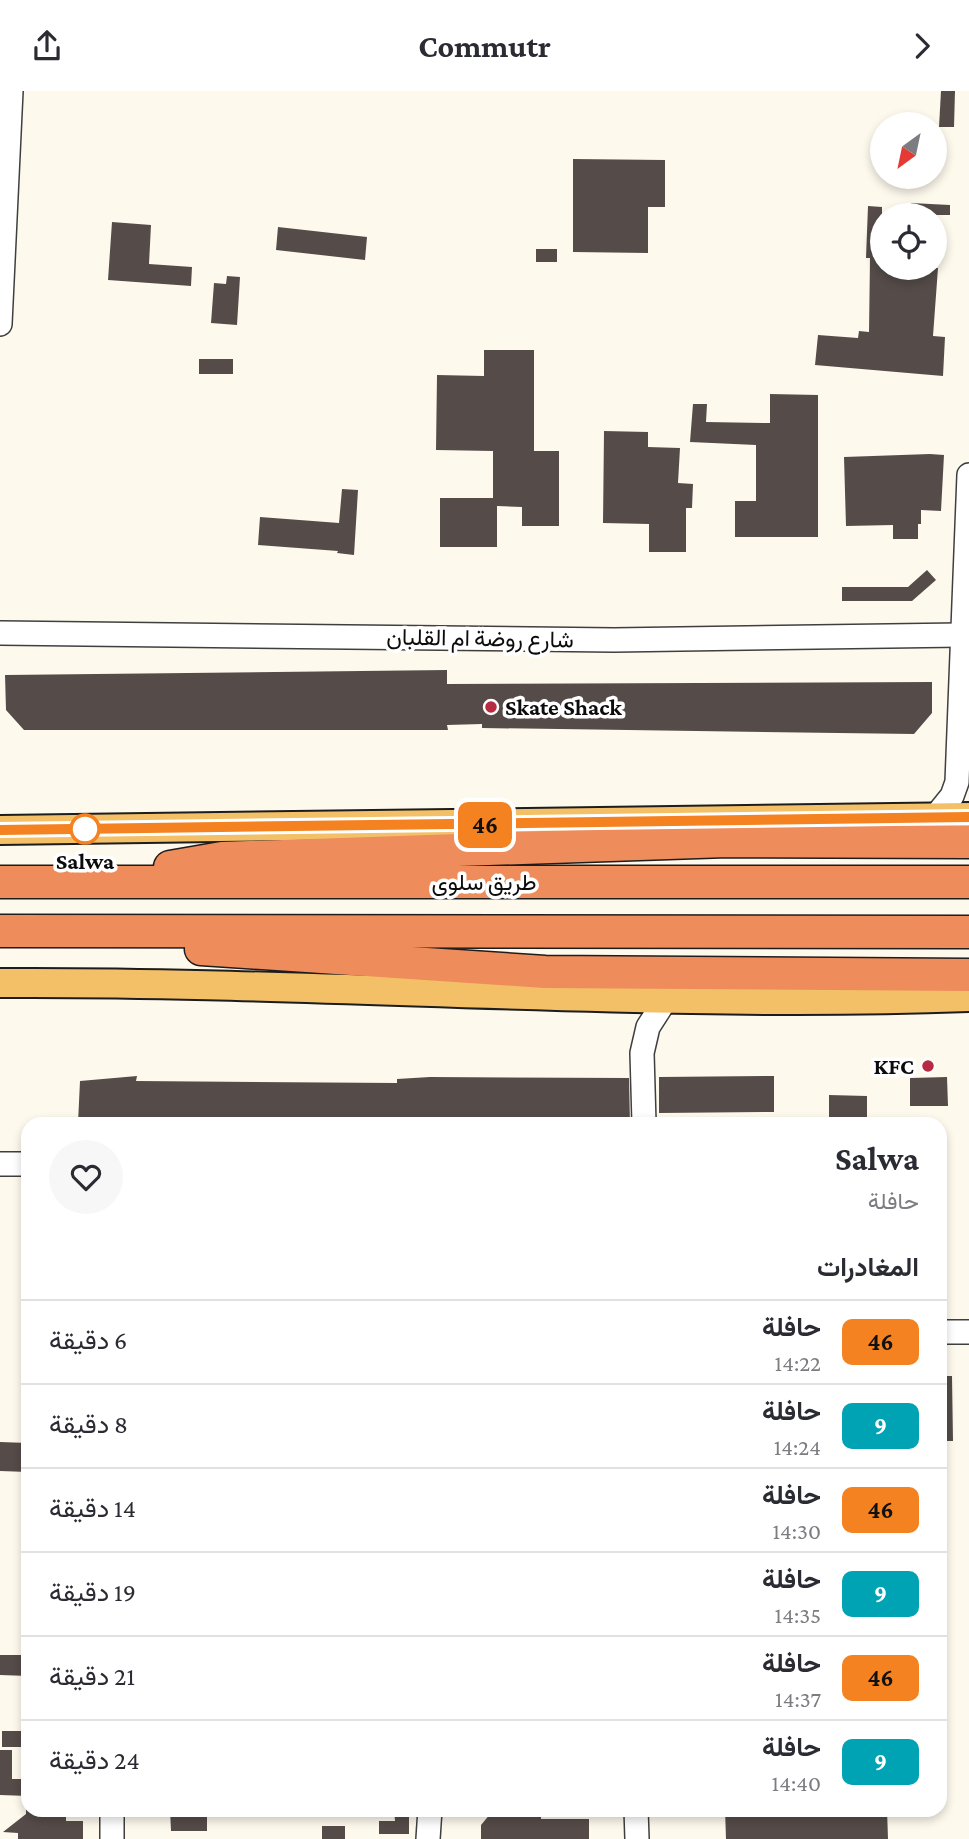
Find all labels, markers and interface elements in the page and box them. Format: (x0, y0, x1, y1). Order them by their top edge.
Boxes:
icon: share (28, 27, 66, 65)
icon: forward (903, 27, 941, 65)
text: Commutr (418, 28, 551, 64)
north arrow (870, 112, 947, 189)
map controls (870, 112, 947, 280)
button: locate (870, 203, 947, 280)
street label: شارع روضة ام القلبان (386, 623, 574, 656)
place label: Skate Shack (505, 694, 622, 720)
marker: Skate Shack (483, 699, 499, 715)
line badge: 46 (454, 802, 516, 848)
text: 46 (472, 811, 498, 838)
marker: Salwa (70, 814, 100, 844)
place label: Salwa (56, 848, 115, 874)
street label: طريق سلوى (432, 869, 536, 897)
place label: KFC (873, 1053, 914, 1079)
marker: KFC (920, 1058, 936, 1074)
button: heart (49, 1140, 123, 1214)
text: Salwa (835, 1140, 919, 1177)
text: حافلة (868, 1188, 919, 1214)
text: المغادرات (817, 1253, 919, 1282)
text: حافلة (762, 1313, 821, 1342)
text: 6 دقيقة (49, 1326, 127, 1355)
text: 46 (867, 1328, 894, 1355)
text: 14:22 (775, 1350, 821, 1376)
text: حافلة (762, 1397, 821, 1426)
text: 8 دقيقة (49, 1410, 128, 1439)
text: 9 (874, 1412, 887, 1439)
text: 14:24 (774, 1434, 821, 1460)
text: حافلة (762, 1481, 821, 1510)
text: 14 دقيقة (49, 1494, 136, 1523)
text: 46 (867, 1496, 894, 1523)
text: 14:30 (772, 1518, 821, 1544)
text: حافلة (762, 1565, 821, 1594)
text: 19 دقيقة (49, 1578, 136, 1607)
text: 9 (874, 1580, 887, 1607)
text: 14:35 (775, 1602, 821, 1628)
text: حافلة (762, 1649, 821, 1678)
text: 21 دقيقة (49, 1662, 135, 1691)
text: 46 (867, 1664, 894, 1691)
text: 14:37 (775, 1686, 821, 1712)
text: حافلة (762, 1733, 821, 1762)
text: 24 دقيقة (49, 1746, 140, 1775)
text: 9 (874, 1748, 887, 1775)
text: 14:40 (772, 1770, 821, 1796)

